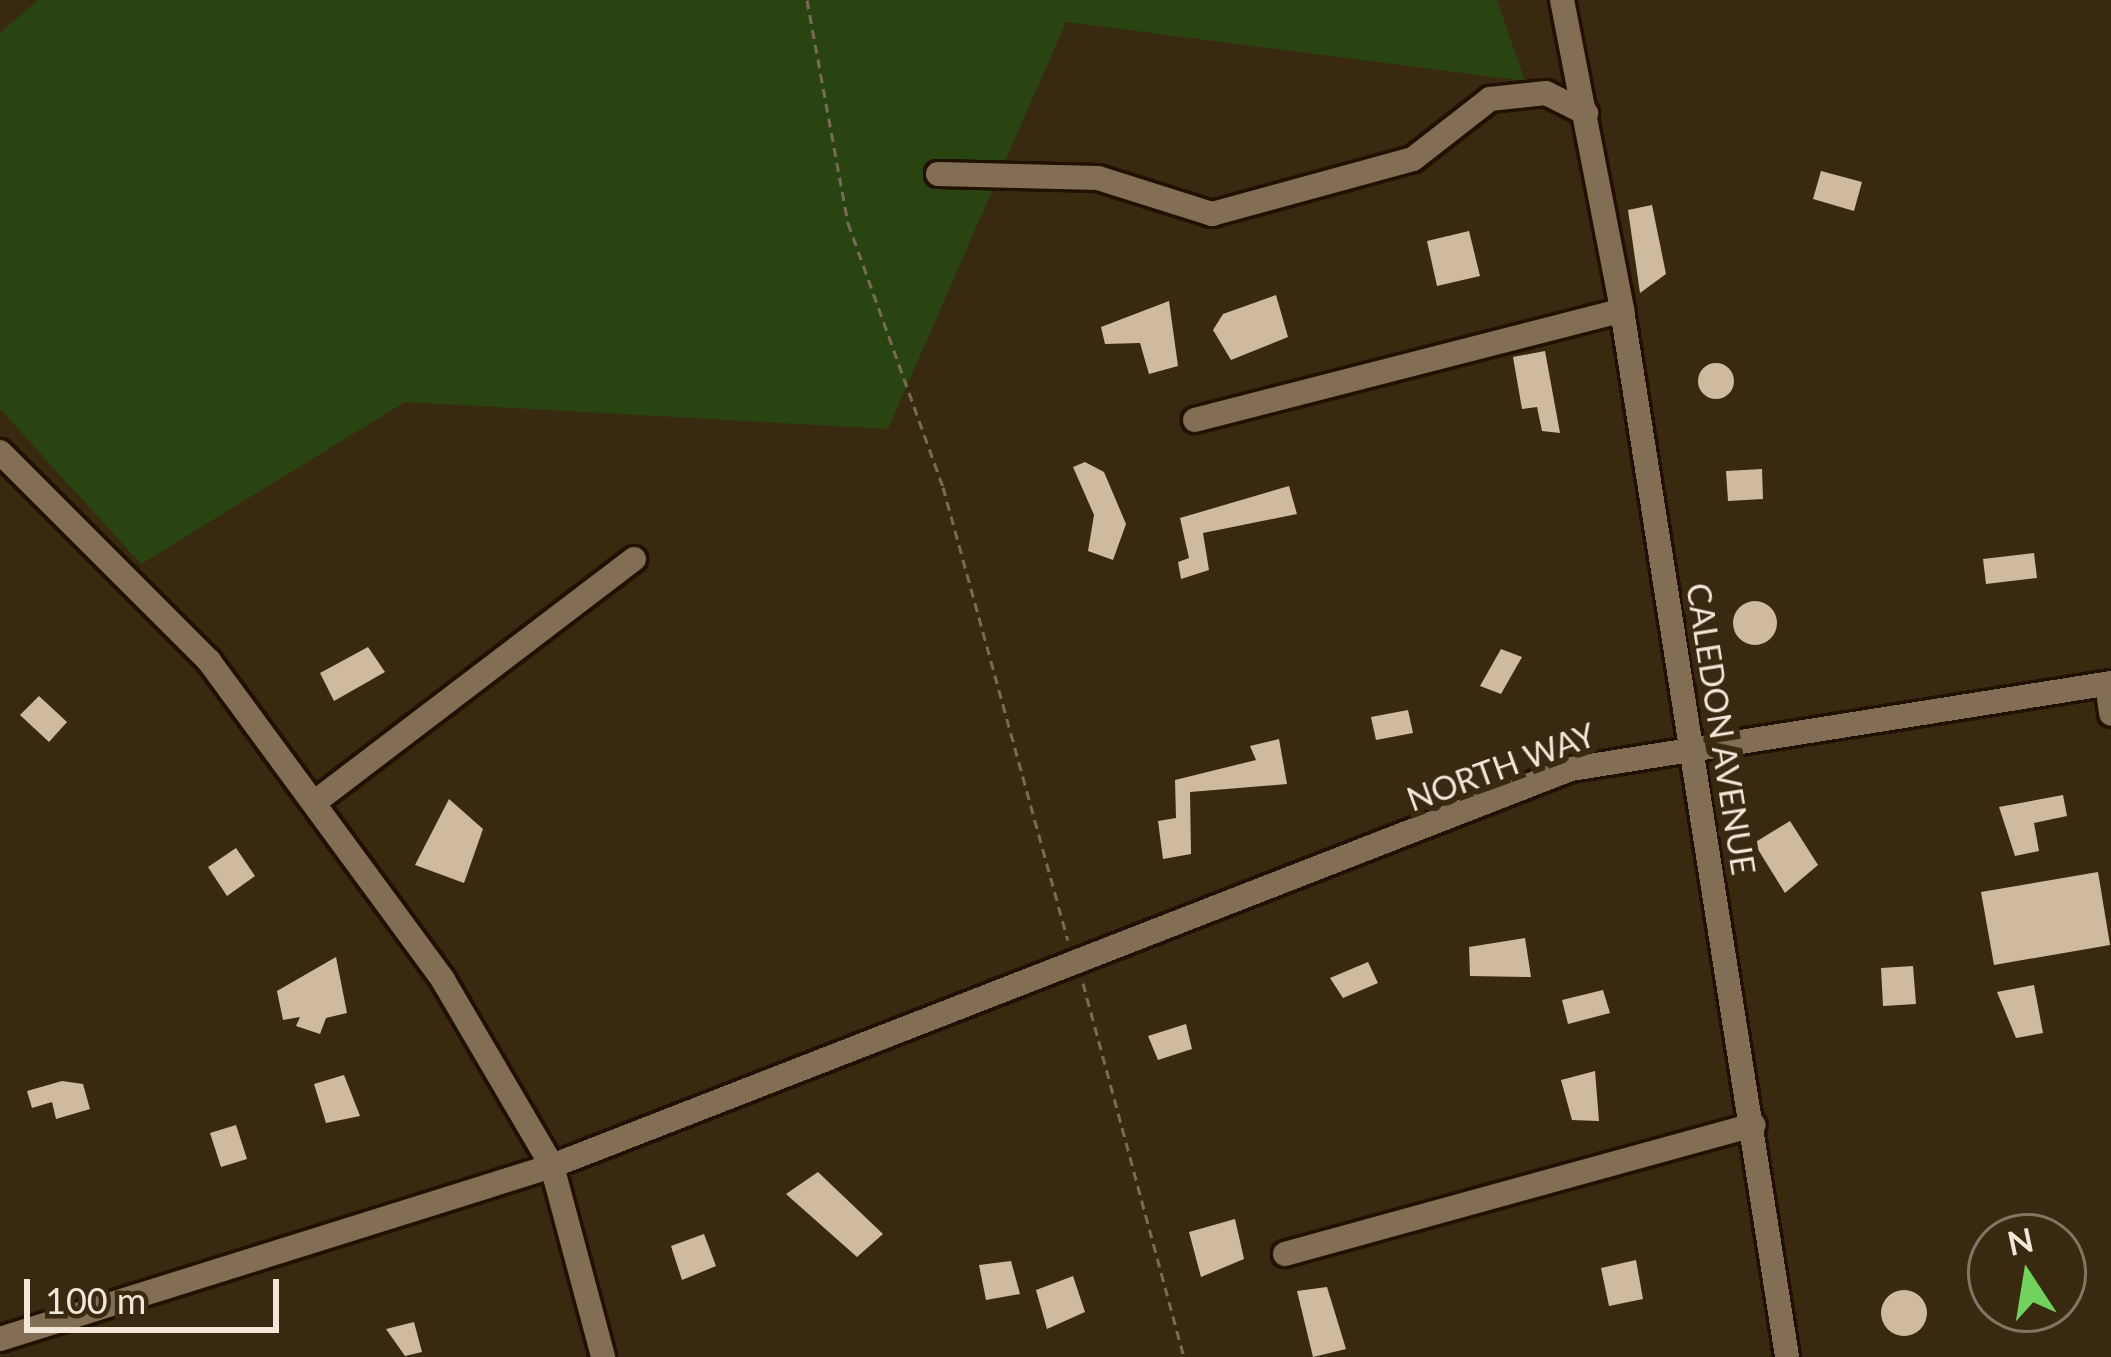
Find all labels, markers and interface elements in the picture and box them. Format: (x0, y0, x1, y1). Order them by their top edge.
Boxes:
street label: CALEDON AVENUE (1678, 580, 1764, 878)
street label: NORTH WAY (1401, 715, 1601, 819)
north arrow (1967, 1213, 2087, 1333)
text: N (2004, 1219, 2037, 1263)
scale bar (30, 1255, 285, 1329)
text: 100 m (45, 1278, 146, 1322)

